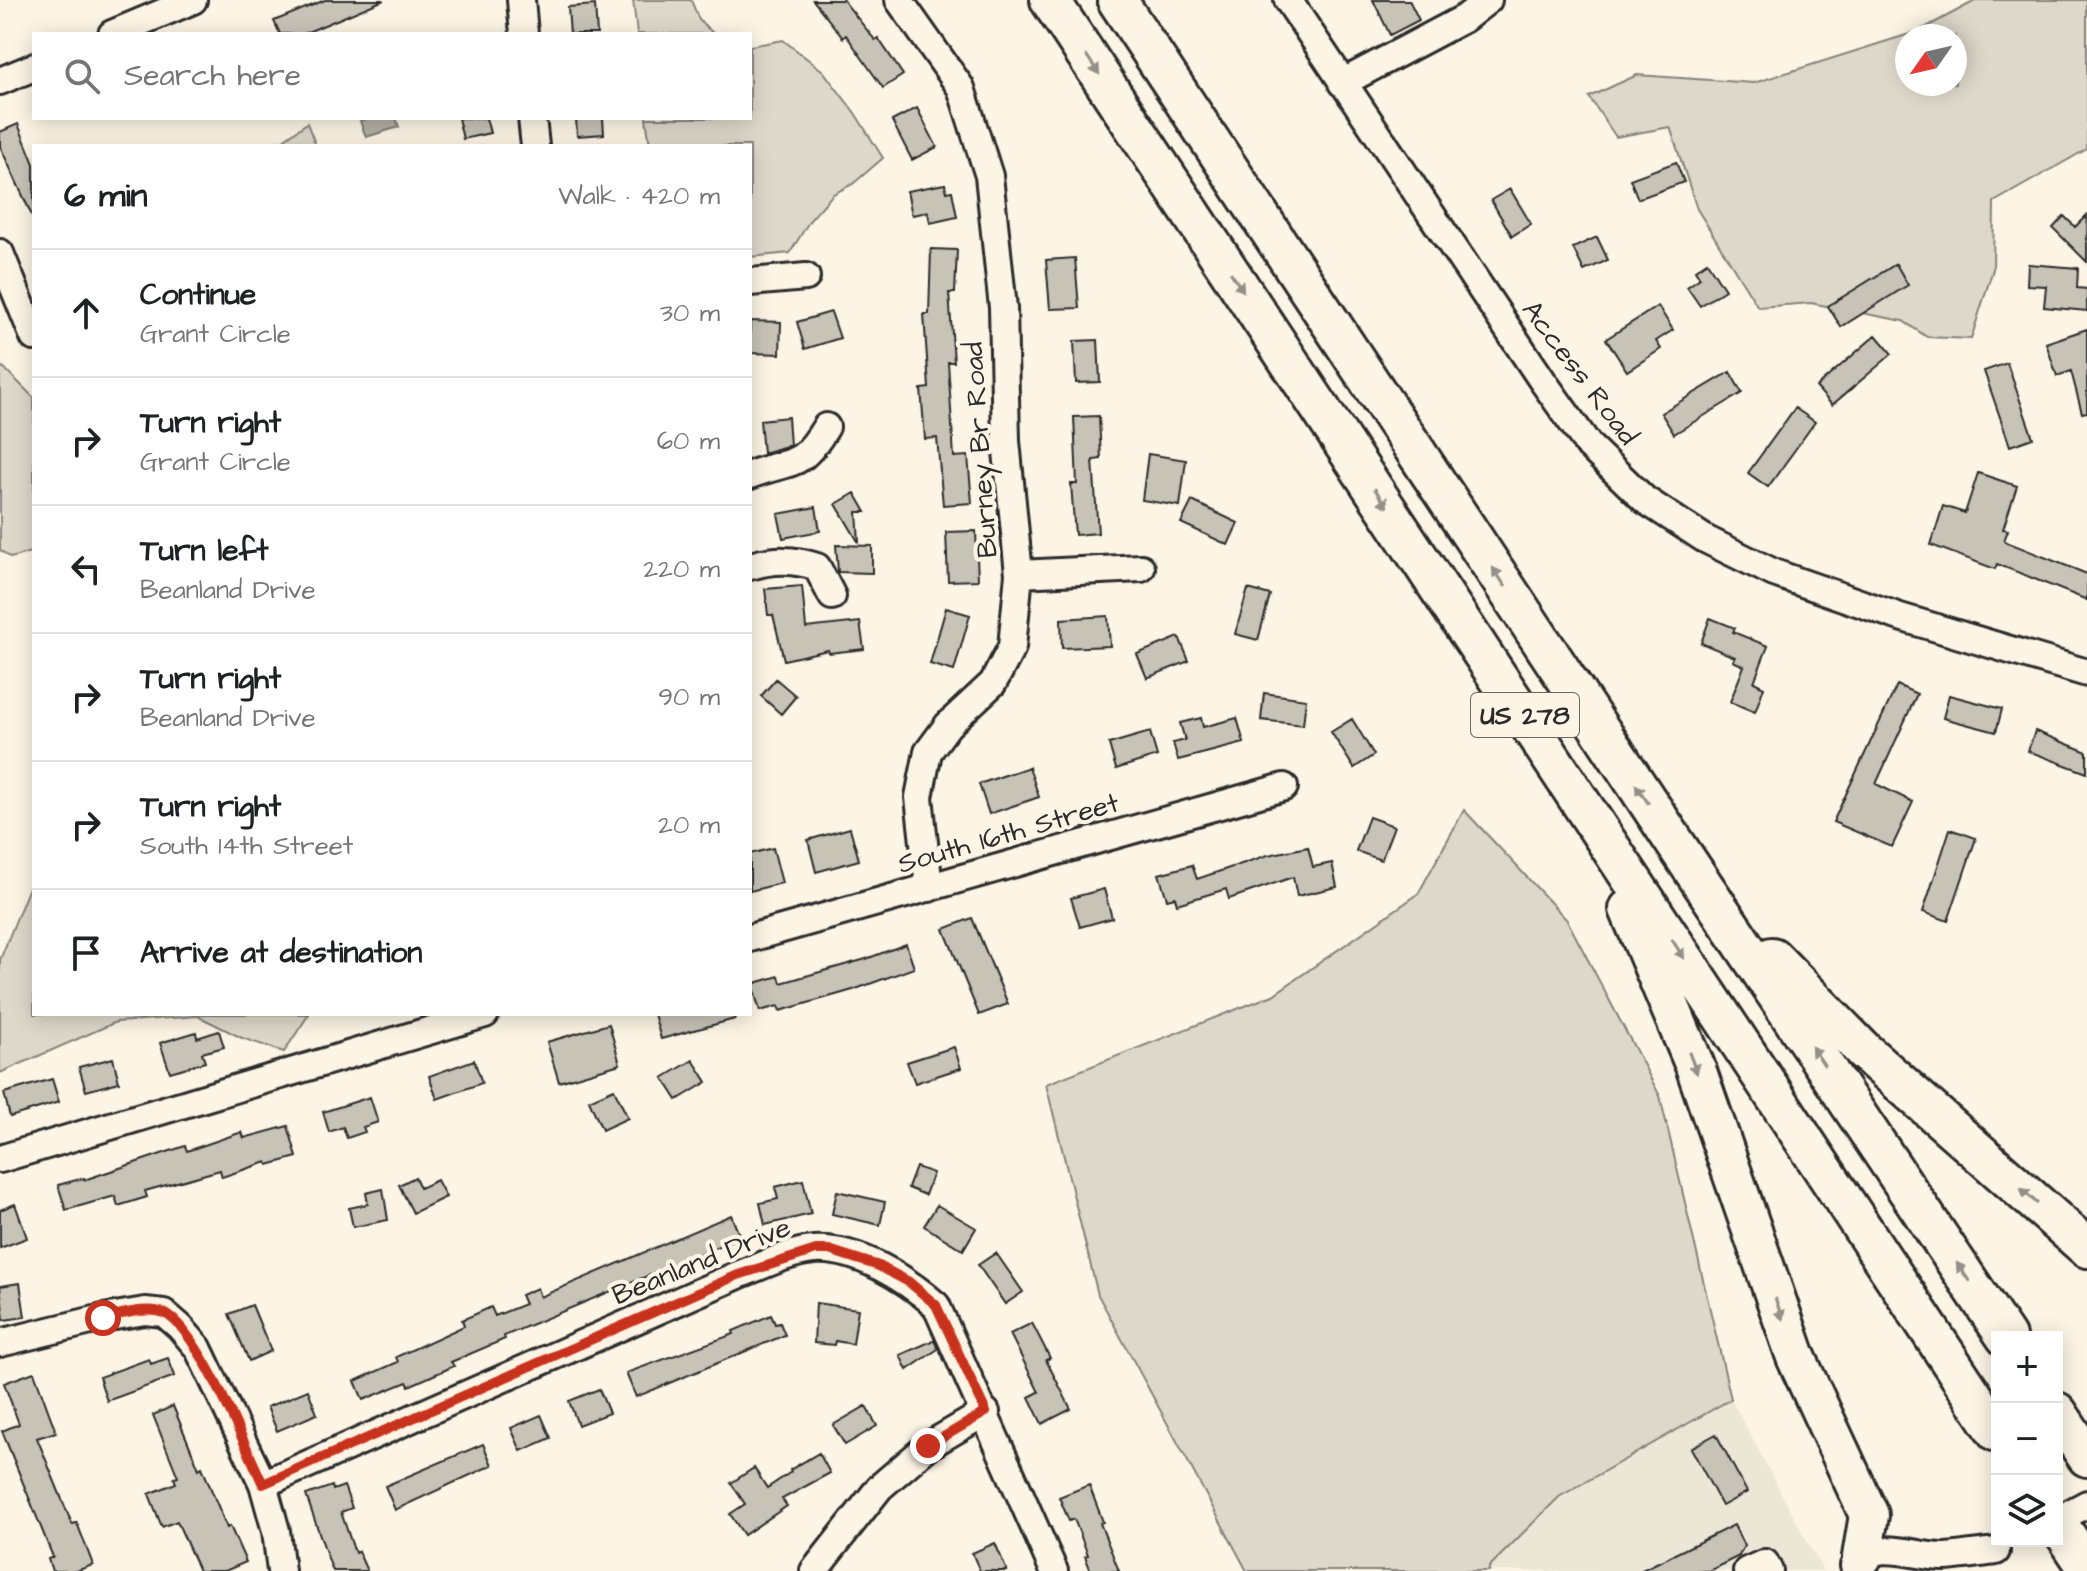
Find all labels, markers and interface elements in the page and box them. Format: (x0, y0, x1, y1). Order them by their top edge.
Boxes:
north arrow (1895, 24, 1967, 96)
search box (32, 32, 752, 120)
icon: search (60, 54, 104, 98)
one-way arrow (1085, 54, 1100, 76)
text: Search here (124, 55, 301, 97)
text: 6 min (64, 172, 148, 220)
text: Walk · 420 m (558, 178, 720, 214)
one-way arrow (1229, 271, 1244, 292)
text: Continue (140, 274, 256, 316)
icon: ahead (64, 291, 108, 335)
street label: Access Road (1512, 292, 1647, 453)
text: 30 m (660, 295, 720, 331)
text: Grant Circle (140, 316, 291, 352)
street label: Burney Br Road (954, 341, 1009, 559)
text: Turn right (140, 402, 281, 444)
icon: right (64, 419, 108, 463)
text: 60 m (657, 423, 720, 459)
text: Grant Circle (140, 444, 291, 480)
one-way arrow (1373, 488, 1388, 509)
text: Turn left (140, 530, 268, 572)
icon: left (64, 547, 108, 591)
text: 220 m (643, 551, 720, 587)
one-way arrow (1492, 566, 1507, 588)
text: Beanland Drive (140, 572, 316, 608)
text: Turn right (140, 658, 281, 700)
icon: right (64, 675, 108, 719)
text: 90 m (658, 679, 720, 715)
road number: US 278 (1471, 693, 1579, 737)
text: Beanland Drive (140, 700, 316, 736)
street label: South 16th Street (893, 783, 1124, 884)
one-way arrow (1635, 783, 1650, 804)
text: Turn right (140, 786, 281, 828)
icon: right (64, 803, 108, 847)
text: 20 m (658, 807, 720, 843)
text: South 14th Street (140, 828, 353, 864)
icon: arrive (64, 931, 108, 975)
text: Arrive at destination (140, 932, 422, 974)
one-way arrow (1670, 938, 1684, 960)
one-way arrow (1811, 1046, 1826, 1067)
one-way arrow (1688, 1052, 1700, 1076)
one-way arrow (2020, 1187, 2039, 1205)
street label: Beanland Drive (607, 1208, 797, 1315)
one-way arrow (1956, 1262, 1971, 1283)
one-way arrow (1773, 1297, 1785, 1321)
route start (85, 1300, 121, 1336)
map controls (1991, 1331, 2063, 1547)
button: + (1991, 1331, 2063, 1403)
button: − (1991, 1403, 2063, 1475)
route end (910, 1428, 946, 1464)
button: layers (1991, 1475, 2063, 1547)

